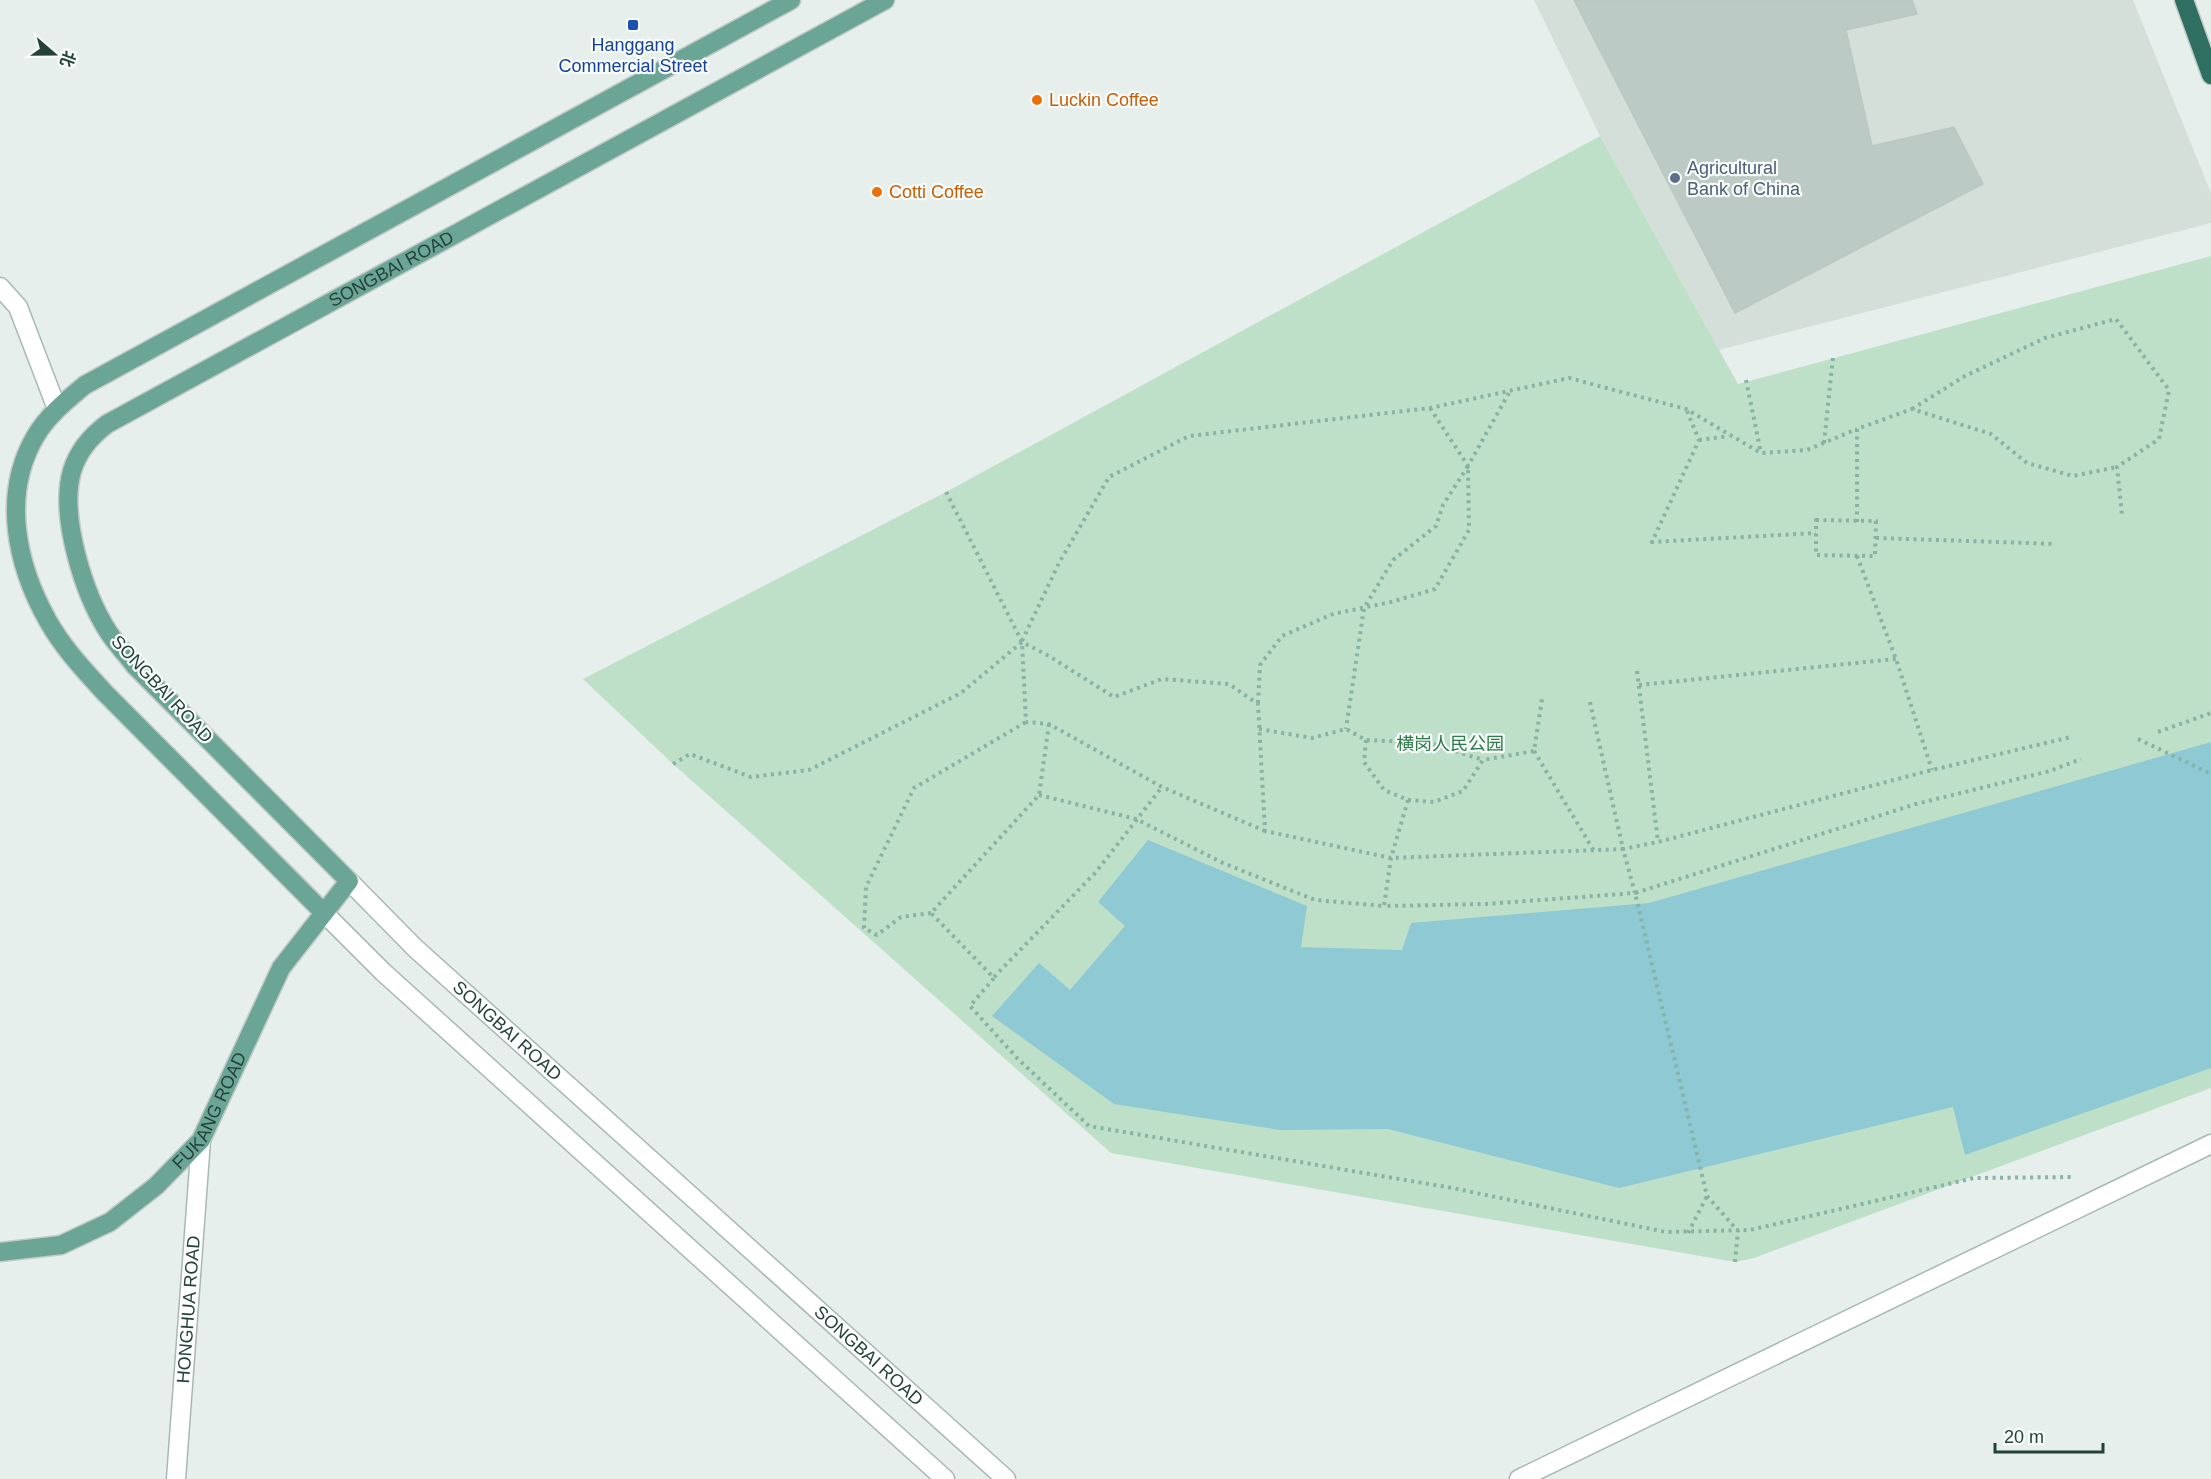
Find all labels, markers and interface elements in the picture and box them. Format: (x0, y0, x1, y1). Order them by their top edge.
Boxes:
marker: Hanggang Commercial Street (626, 18, 640, 32)
north arrow (24, 24, 84, 84)
place label: Hanggang Commercial Street (558, 35, 708, 76)
text: 北 (57, 49, 78, 69)
place label: Luckin Coffee (1049, 90, 1159, 110)
marker: Luckin Coffee (1030, 93, 1044, 107)
place label: Agricultural Bank of China (1687, 158, 1801, 199)
marker: Agricultural Bank of China (1668, 171, 1682, 185)
place label: Cotti Coffee (889, 182, 984, 202)
marker: Cotti Coffee (870, 185, 884, 199)
street label: SONGBAI ROAD (325, 227, 457, 311)
street label: SONGBAI ROAD (107, 631, 217, 747)
park label: 横岗人民公园 (1396, 734, 1504, 754)
street label: SONGBAI ROAD (449, 977, 566, 1085)
street label: FUKANG ROAD (168, 1049, 250, 1173)
street label: HONGHUA ROAD (173, 1235, 204, 1384)
street label: SONGBAI ROAD (810, 1302, 927, 1410)
scale bar (1995, 1416, 2103, 1454)
text: 20 m (2004, 1427, 2044, 1447)

